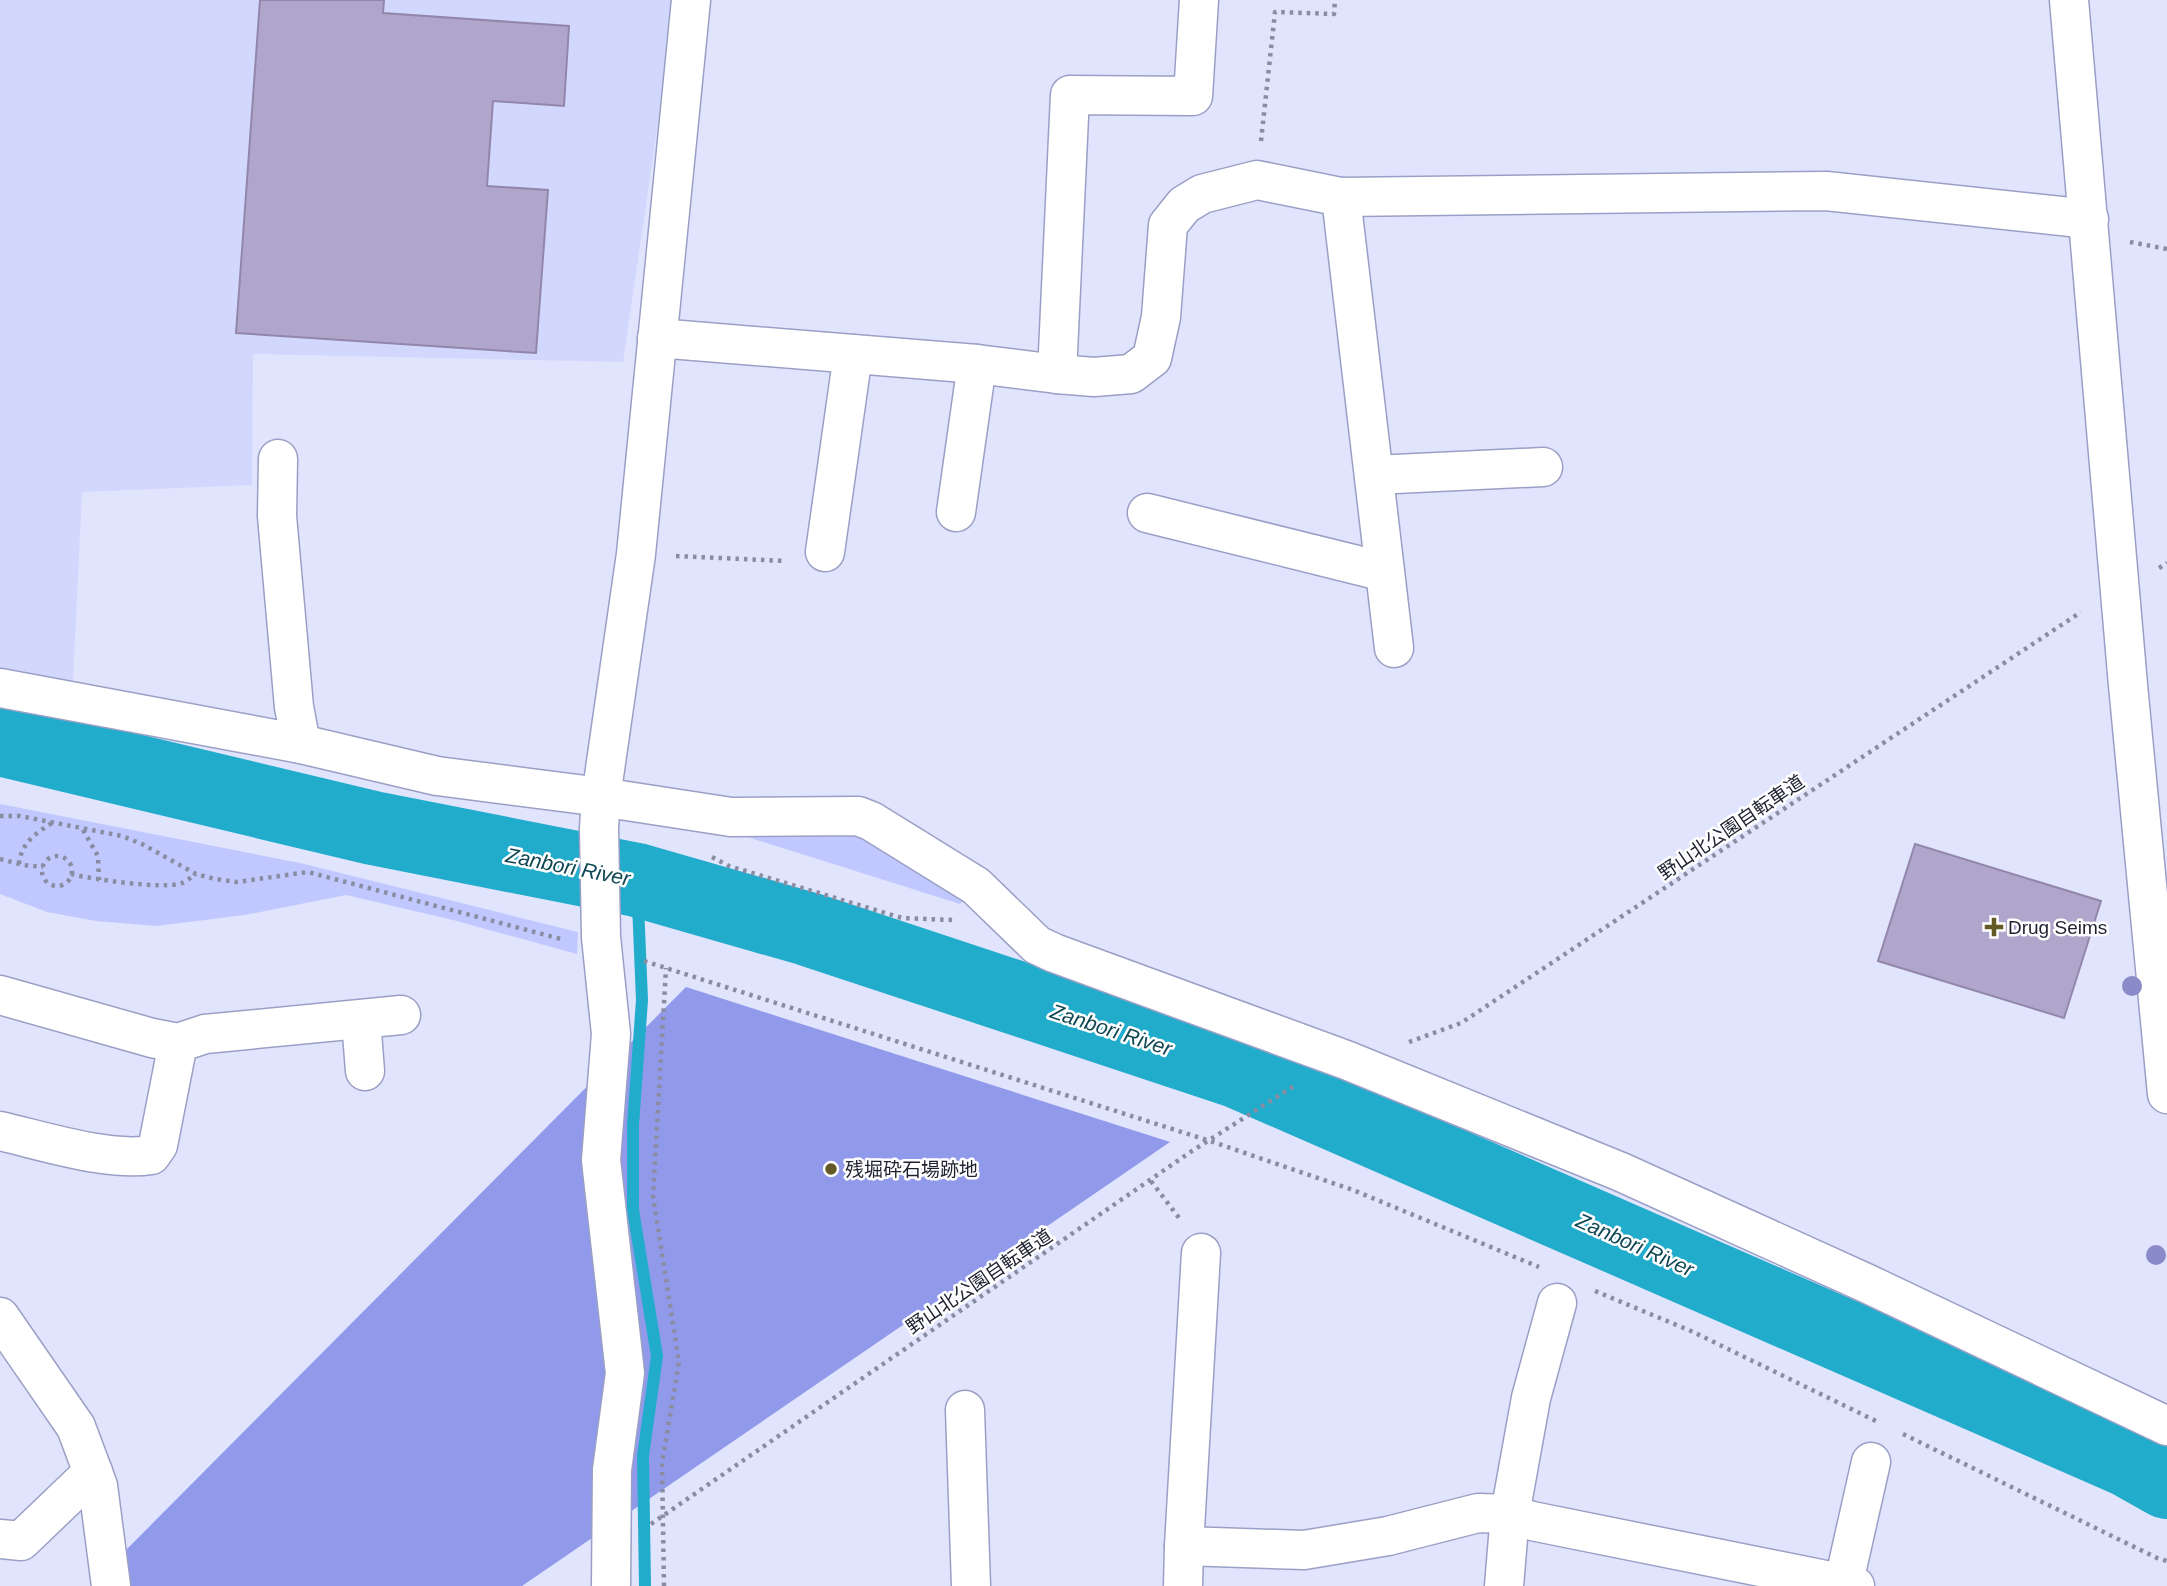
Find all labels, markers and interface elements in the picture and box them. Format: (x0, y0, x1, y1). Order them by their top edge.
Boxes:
street label: 野山北公園自転車道 (1655, 771, 1808, 884)
water label: Zanbori River (503, 843, 633, 890)
place label: Drug Seims (2008, 917, 2107, 938)
marker: Drug Seims (1986, 919, 2002, 935)
water label: Zanbori River (1047, 999, 1176, 1060)
place label: 残堀砕石場跡地 (845, 1159, 978, 1180)
marker: 残堀砕石場跡地 (823, 1161, 839, 1177)
water label: Zanbori River (1572, 1208, 1698, 1281)
street label: 野山北公園自転車道 (903, 1225, 1056, 1338)

